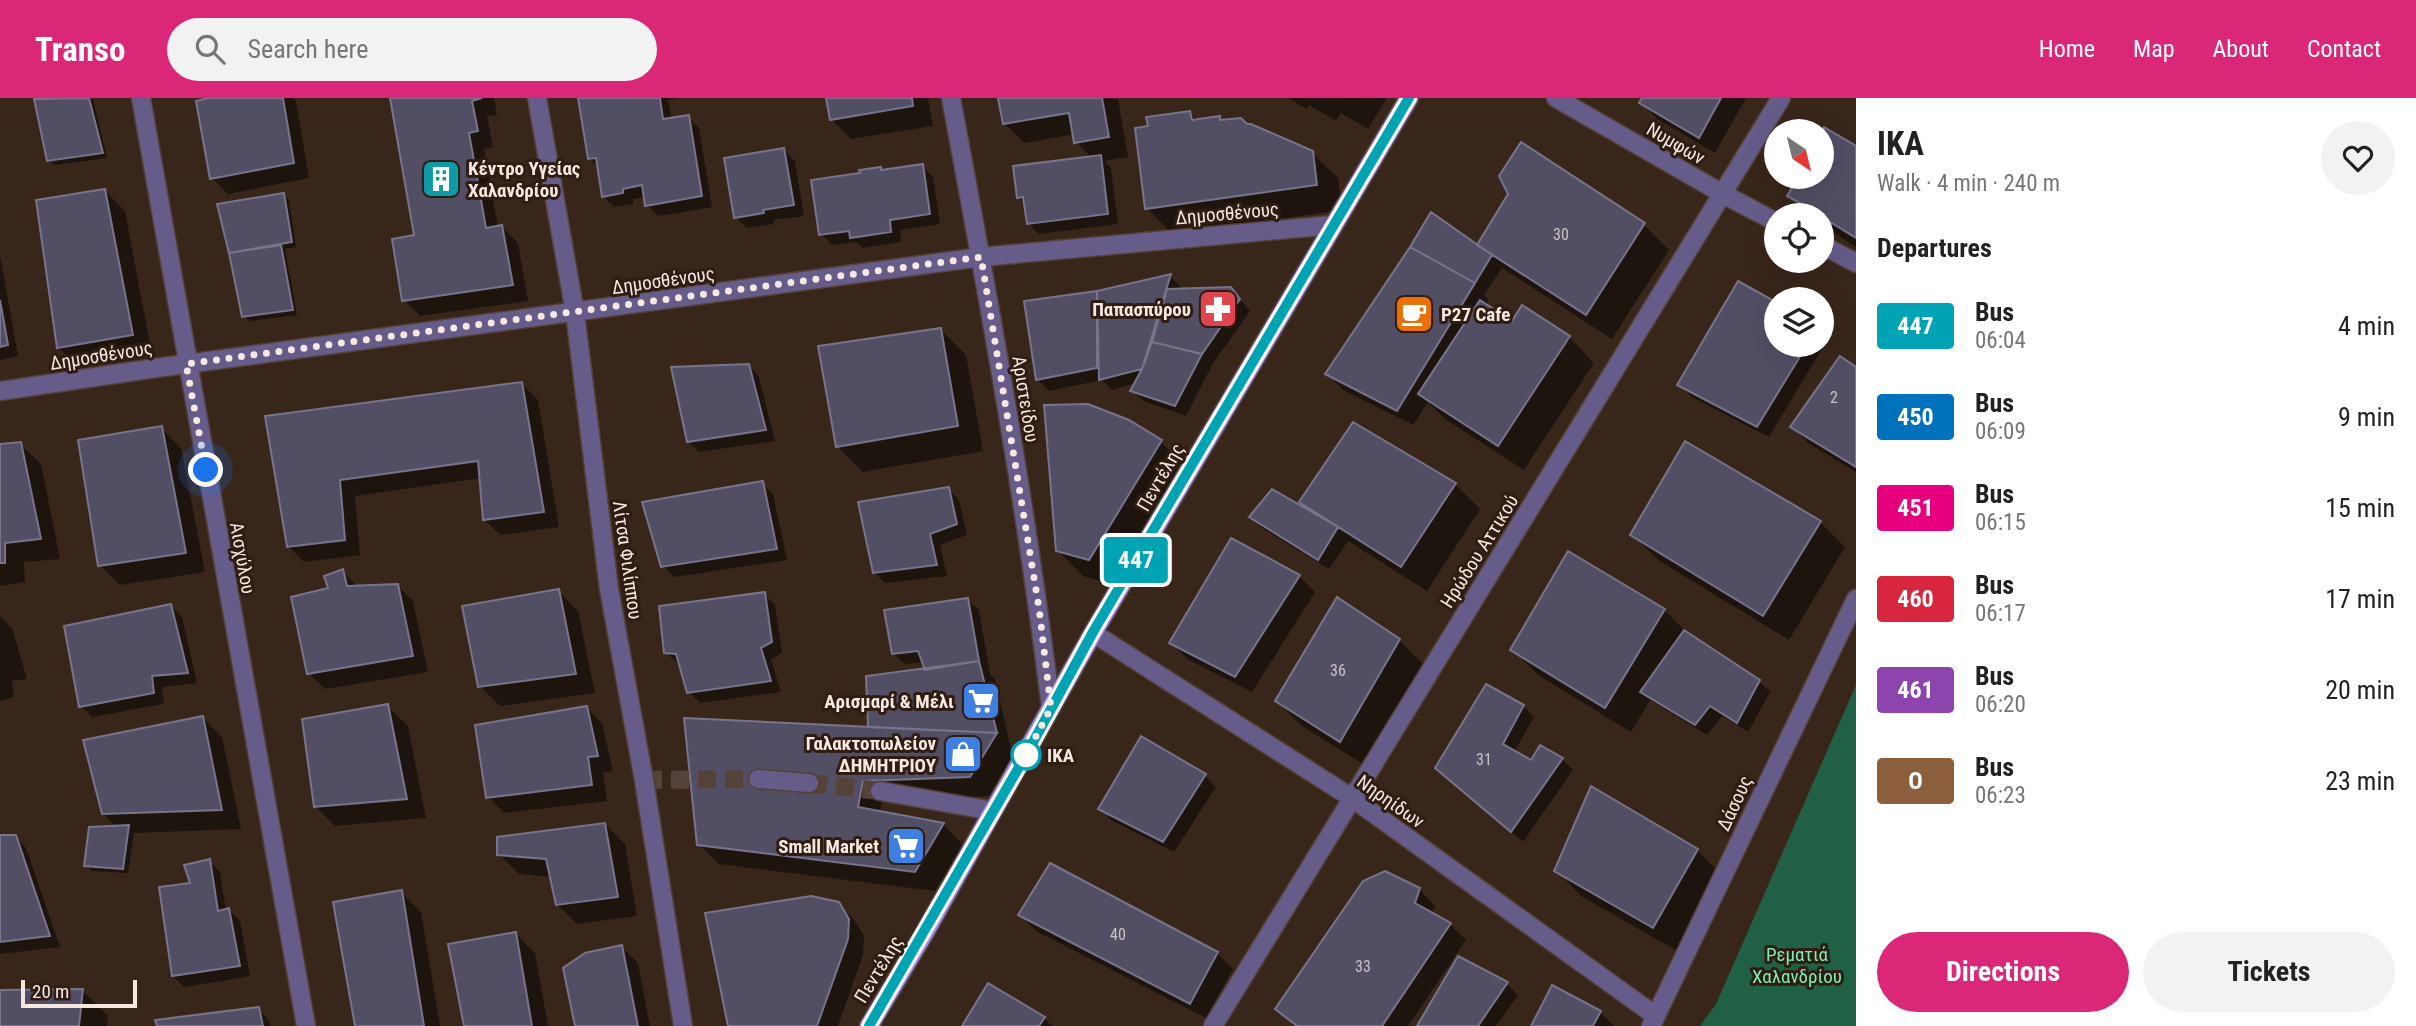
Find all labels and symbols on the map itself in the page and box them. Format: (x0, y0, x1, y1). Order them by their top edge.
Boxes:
street label: Νυμφών (1642, 118, 1709, 169)
north arrow (1764, 119, 1834, 189)
place label: Κέντρο Υγείας Χαλανδρίου (468, 157, 581, 202)
building icon: Κέντρο Υγείας Χαλανδρίου (420, 158, 462, 200)
street label: Δημοσθένους (1174, 198, 1280, 229)
house number: 30 (1553, 225, 1569, 244)
street label: Δημοσθένους (610, 262, 716, 299)
pharmacy icon: Παπασπύρου (1197, 288, 1239, 330)
cafe icon: P27 Cafe (1393, 293, 1435, 335)
place label: Παπασπύρου (1092, 298, 1191, 321)
place label: P27 Cafe (1441, 303, 1510, 326)
street label: Δημοσθένους (48, 336, 154, 375)
street label: Αριστείδου (1007, 354, 1044, 444)
house number: 2 (1830, 388, 1838, 407)
street label: Πεντέλης (1132, 439, 1189, 515)
your location (188, 452, 223, 487)
street label: Ηρώδου Αττικού (1435, 490, 1523, 612)
street label: Λίτσα Φιλίππου (608, 499, 647, 621)
street label: Αισχύλου (225, 520, 260, 596)
line badge: 447 (1096, 537, 1176, 583)
house number: 36 (1330, 661, 1346, 680)
supermarket icon: Αρισμαρί & Μέλι (960, 680, 1002, 722)
place label: Αρισμαρί & Μέλι (824, 690, 954, 713)
place label: Γαλακτοπωλείον ΔΗΜΗΤΡΙΟΥ (806, 732, 937, 777)
shop icon: Γαλακτοπωλείον ΔΗΜΗΤΡΙΟΥ (942, 733, 984, 775)
marker: ΙΚΑ (1011, 740, 1041, 770)
place label: ΙΚΑ (1047, 744, 1075, 767)
house number: 31 (1476, 750, 1492, 769)
street label: Νηρηίδων (1353, 770, 1429, 833)
street label: Δάσους (1712, 772, 1757, 834)
supermarket icon: Small Market (885, 825, 927, 867)
place label: Small Market (778, 835, 879, 858)
house number: 40 (1110, 925, 1126, 944)
street label: Πεντέλης (849, 931, 907, 1007)
park label: Ρεματιά Χαλανδρίου (1752, 943, 1842, 988)
house number: 33 (1355, 957, 1371, 976)
scale bar (21, 977, 136, 1009)

